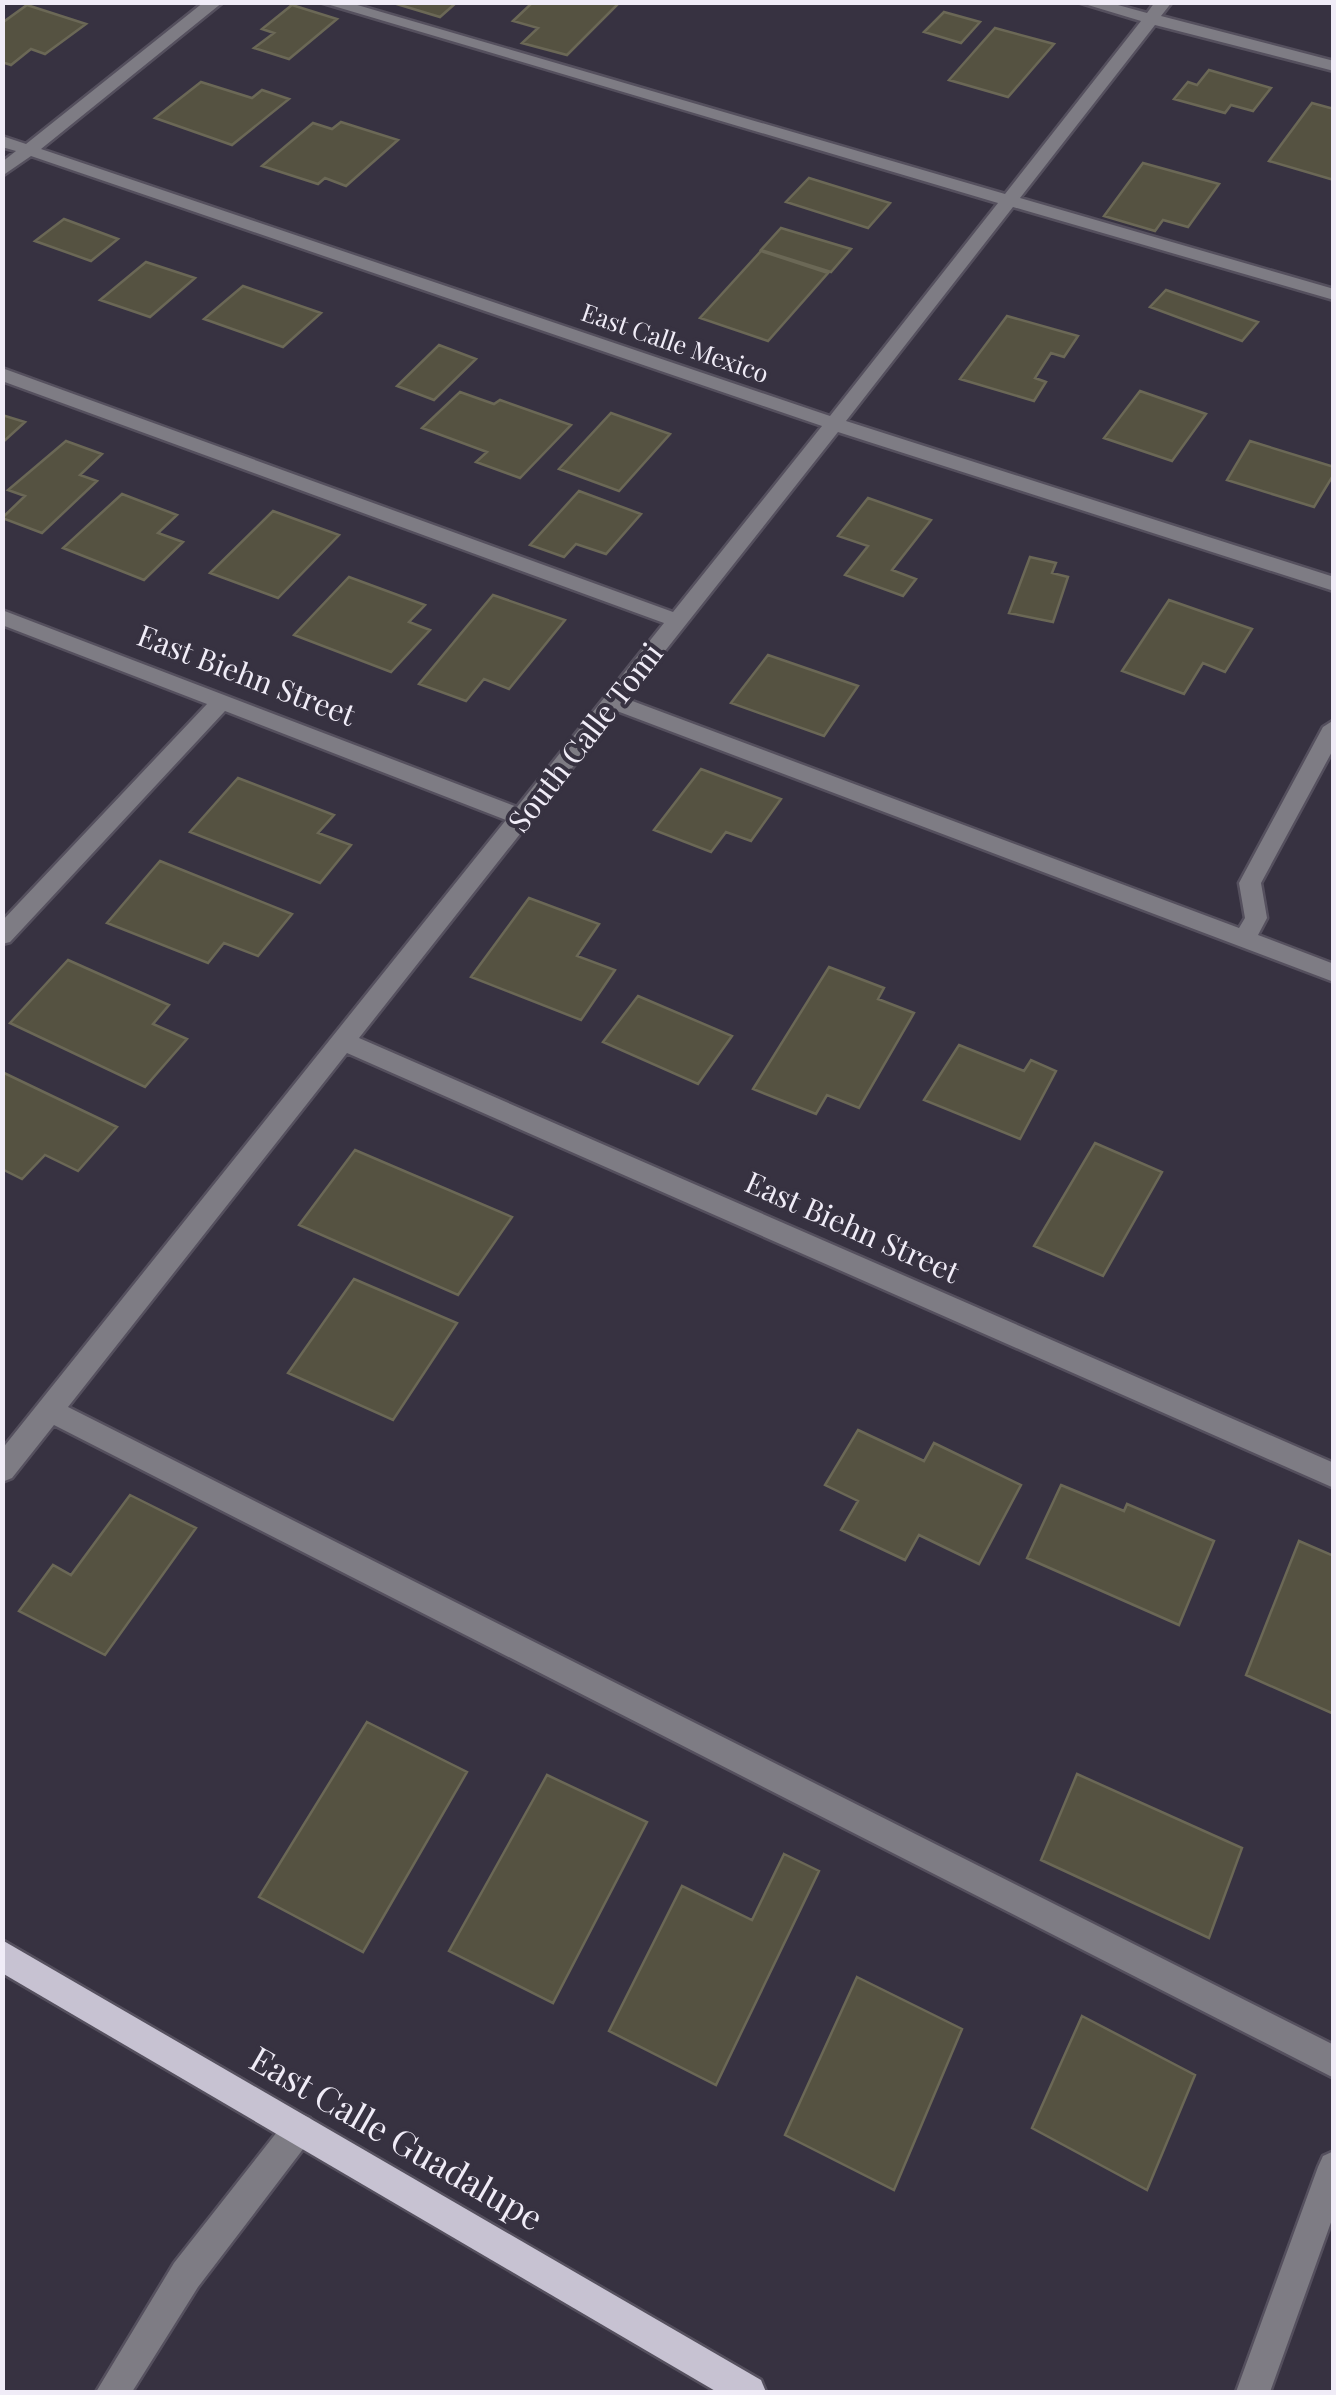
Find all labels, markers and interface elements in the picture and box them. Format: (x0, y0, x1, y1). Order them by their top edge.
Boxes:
street label: East Calle Mexico (578, 294, 773, 389)
street label: East Biehn Street (132, 614, 362, 734)
street label: South Calle Tomi (498, 634, 671, 839)
street label: East Biehn Street (739, 1161, 966, 1291)
street label: East Calle Guadalupe (242, 2034, 552, 2240)

